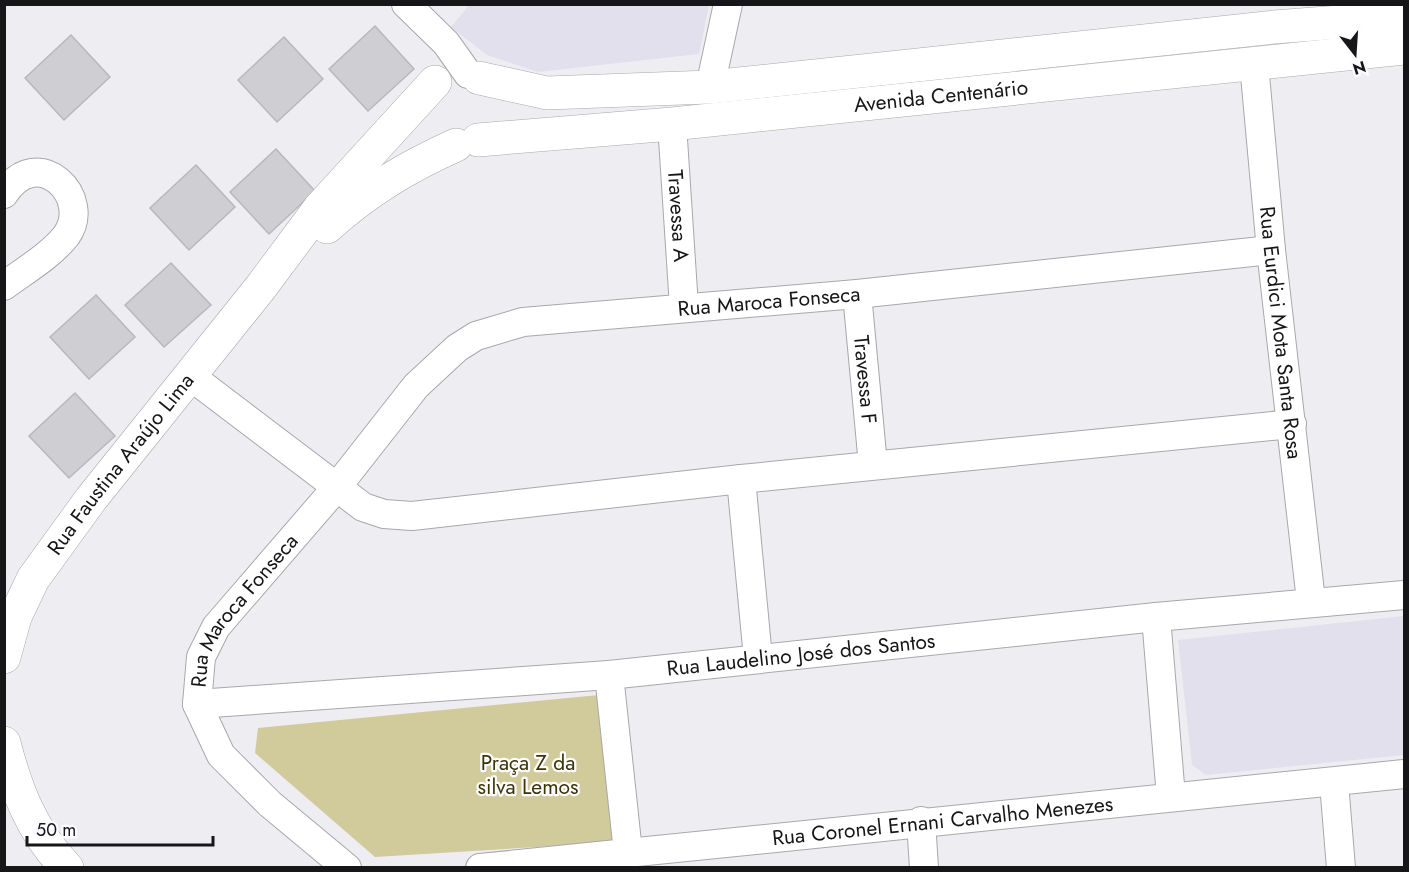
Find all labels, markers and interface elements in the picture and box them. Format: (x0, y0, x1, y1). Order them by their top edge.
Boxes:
north arrow (1325, 24, 1385, 84)
text: N (1350, 55, 1369, 81)
street label: Avenida Centenário (852, 72, 1029, 120)
street label: Travessa A (660, 169, 696, 263)
street label: Rua Eurdici Mota Santa Rosa (1252, 205, 1310, 461)
street label: Rua Maroca Fonseca (677, 279, 861, 324)
street label: Travessa F (846, 334, 884, 425)
street label: Rua Faustina Araújo Lima (40, 367, 201, 561)
street label: Rua Maroca Fonseca (183, 527, 305, 689)
street label: Rua Laudelino José dos Santos (665, 626, 937, 684)
park label: Praça Z da silva Lemos (478, 748, 578, 802)
street label: Rua Coronel Ernani Carvalho Menezes (771, 789, 1115, 853)
scale bar (27, 809, 213, 847)
text: 50 m (36, 817, 76, 843)

